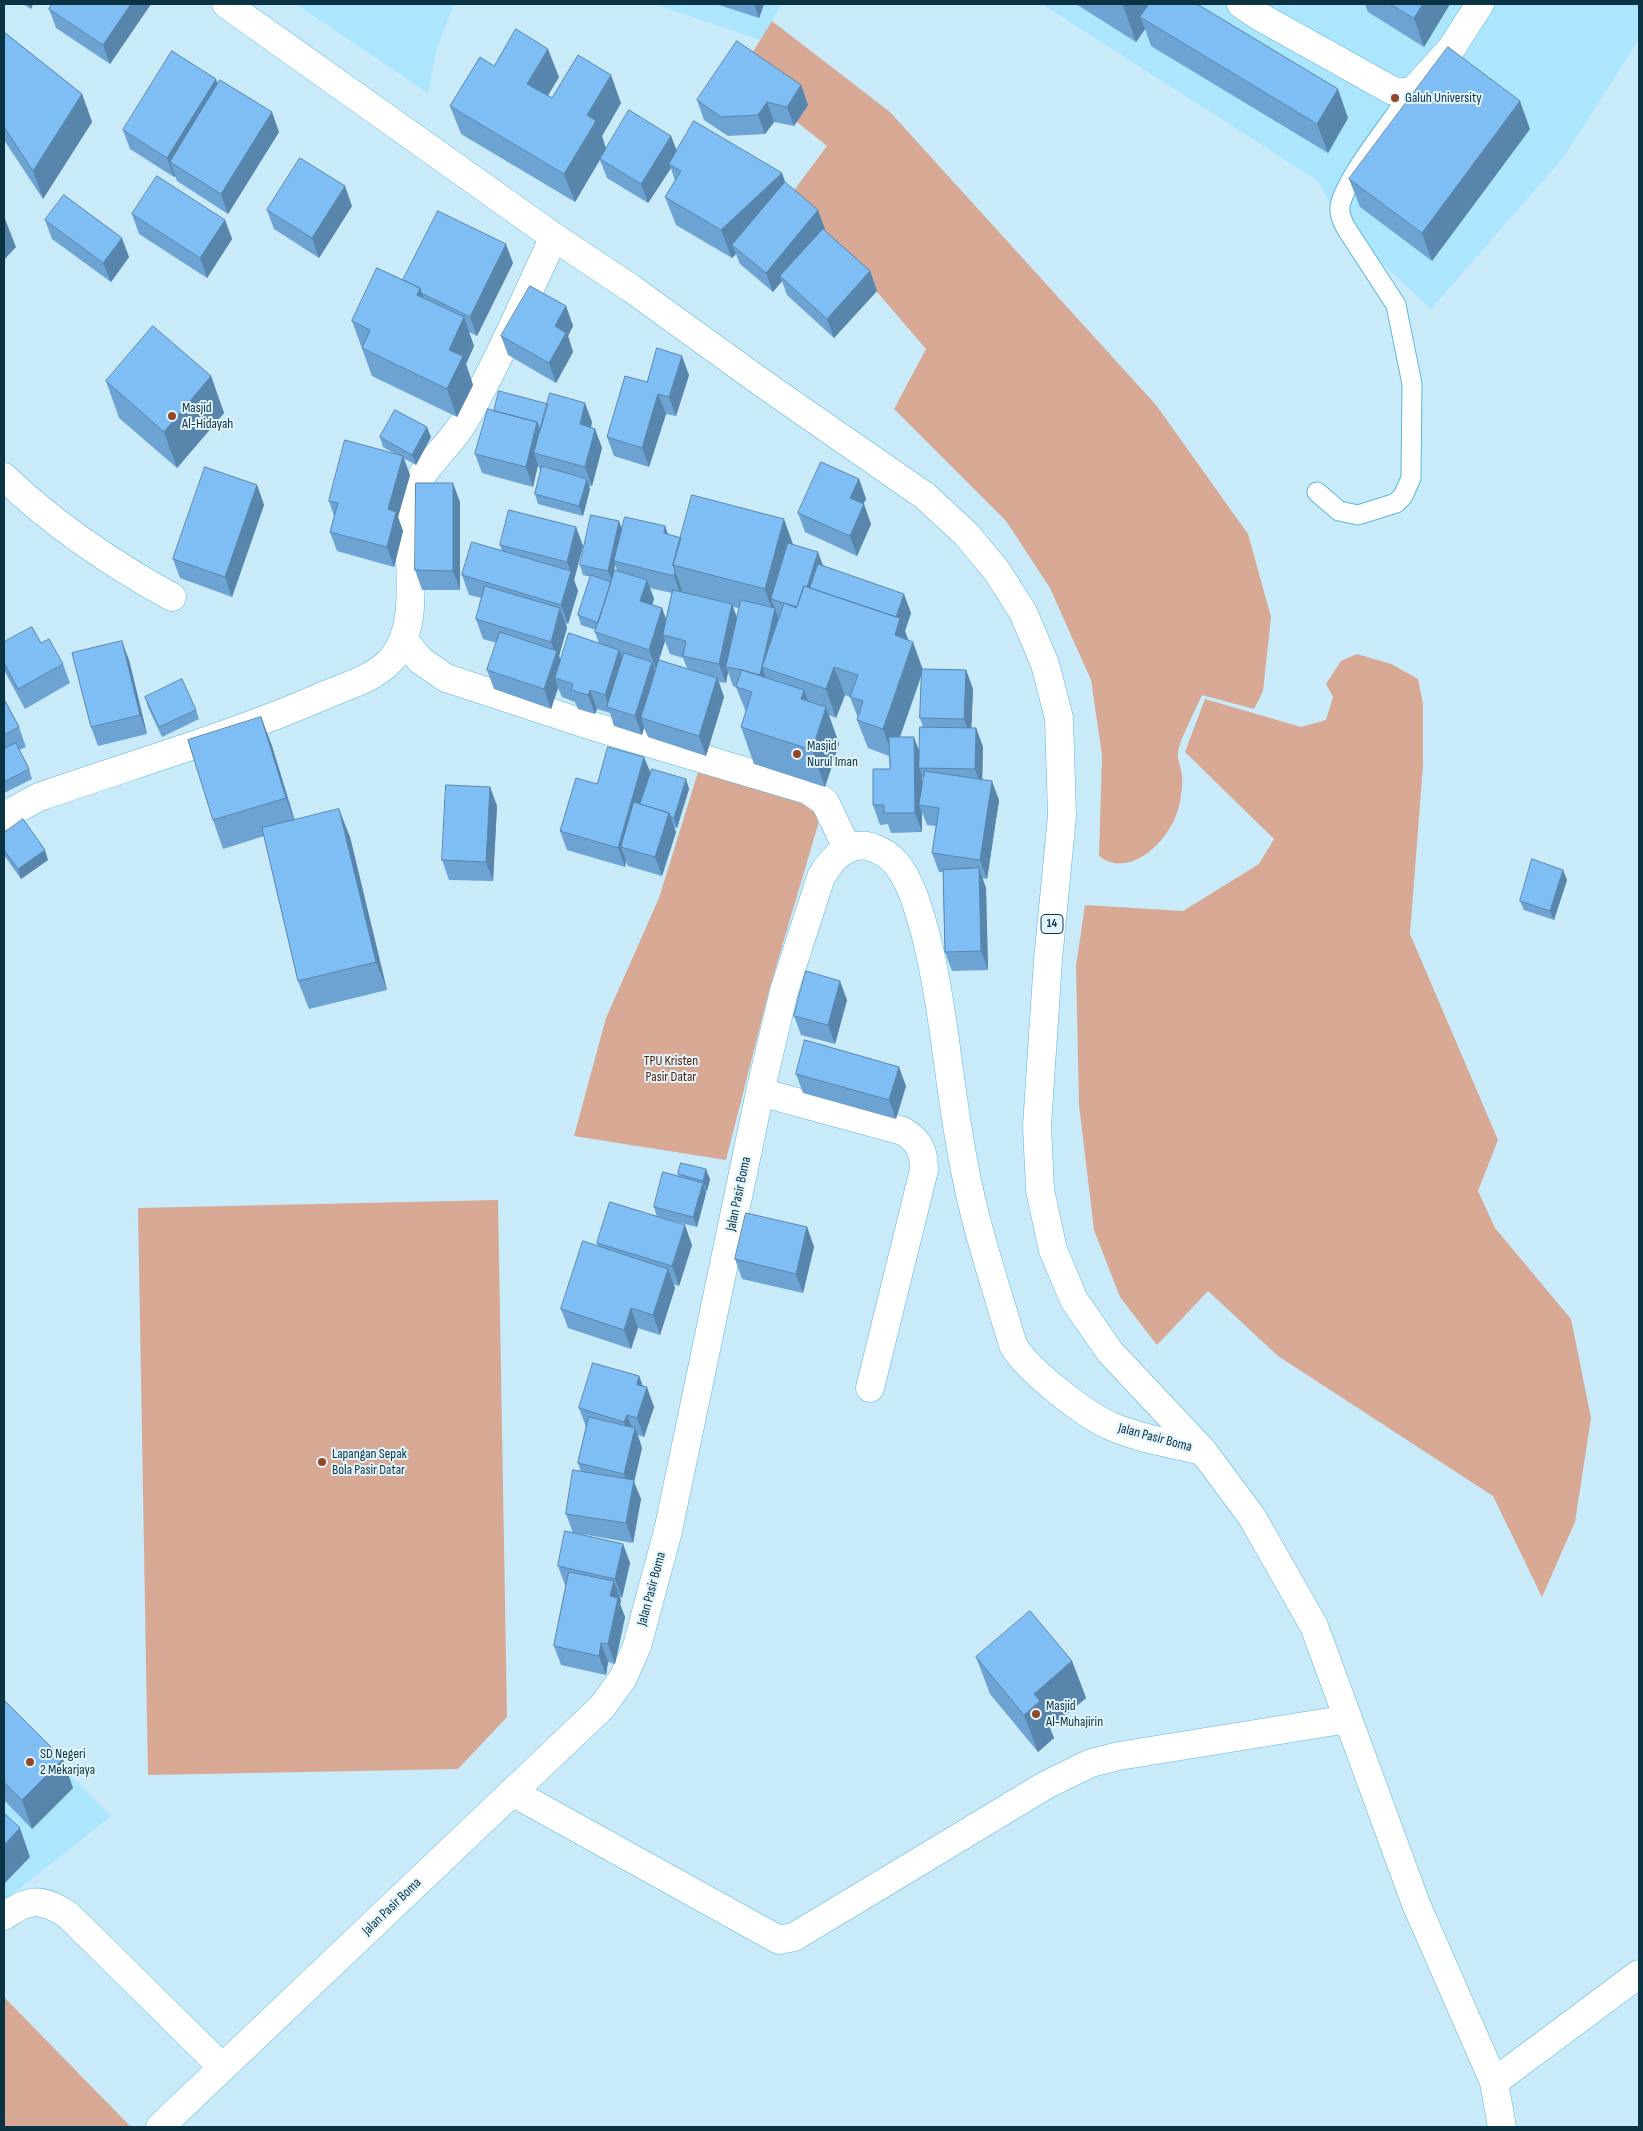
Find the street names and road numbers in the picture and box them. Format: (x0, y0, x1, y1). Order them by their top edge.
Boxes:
road number: 14 (1041, 914, 1063, 934)
street label: Jalan Pasir Boma (723, 1155, 755, 1233)
street label: Jalan Pasir Boma (1116, 1420, 1194, 1456)
street label: Jalan Pasir Boma (634, 1550, 670, 1628)
street label: Jalan Pasir Boma (359, 1875, 425, 1939)

